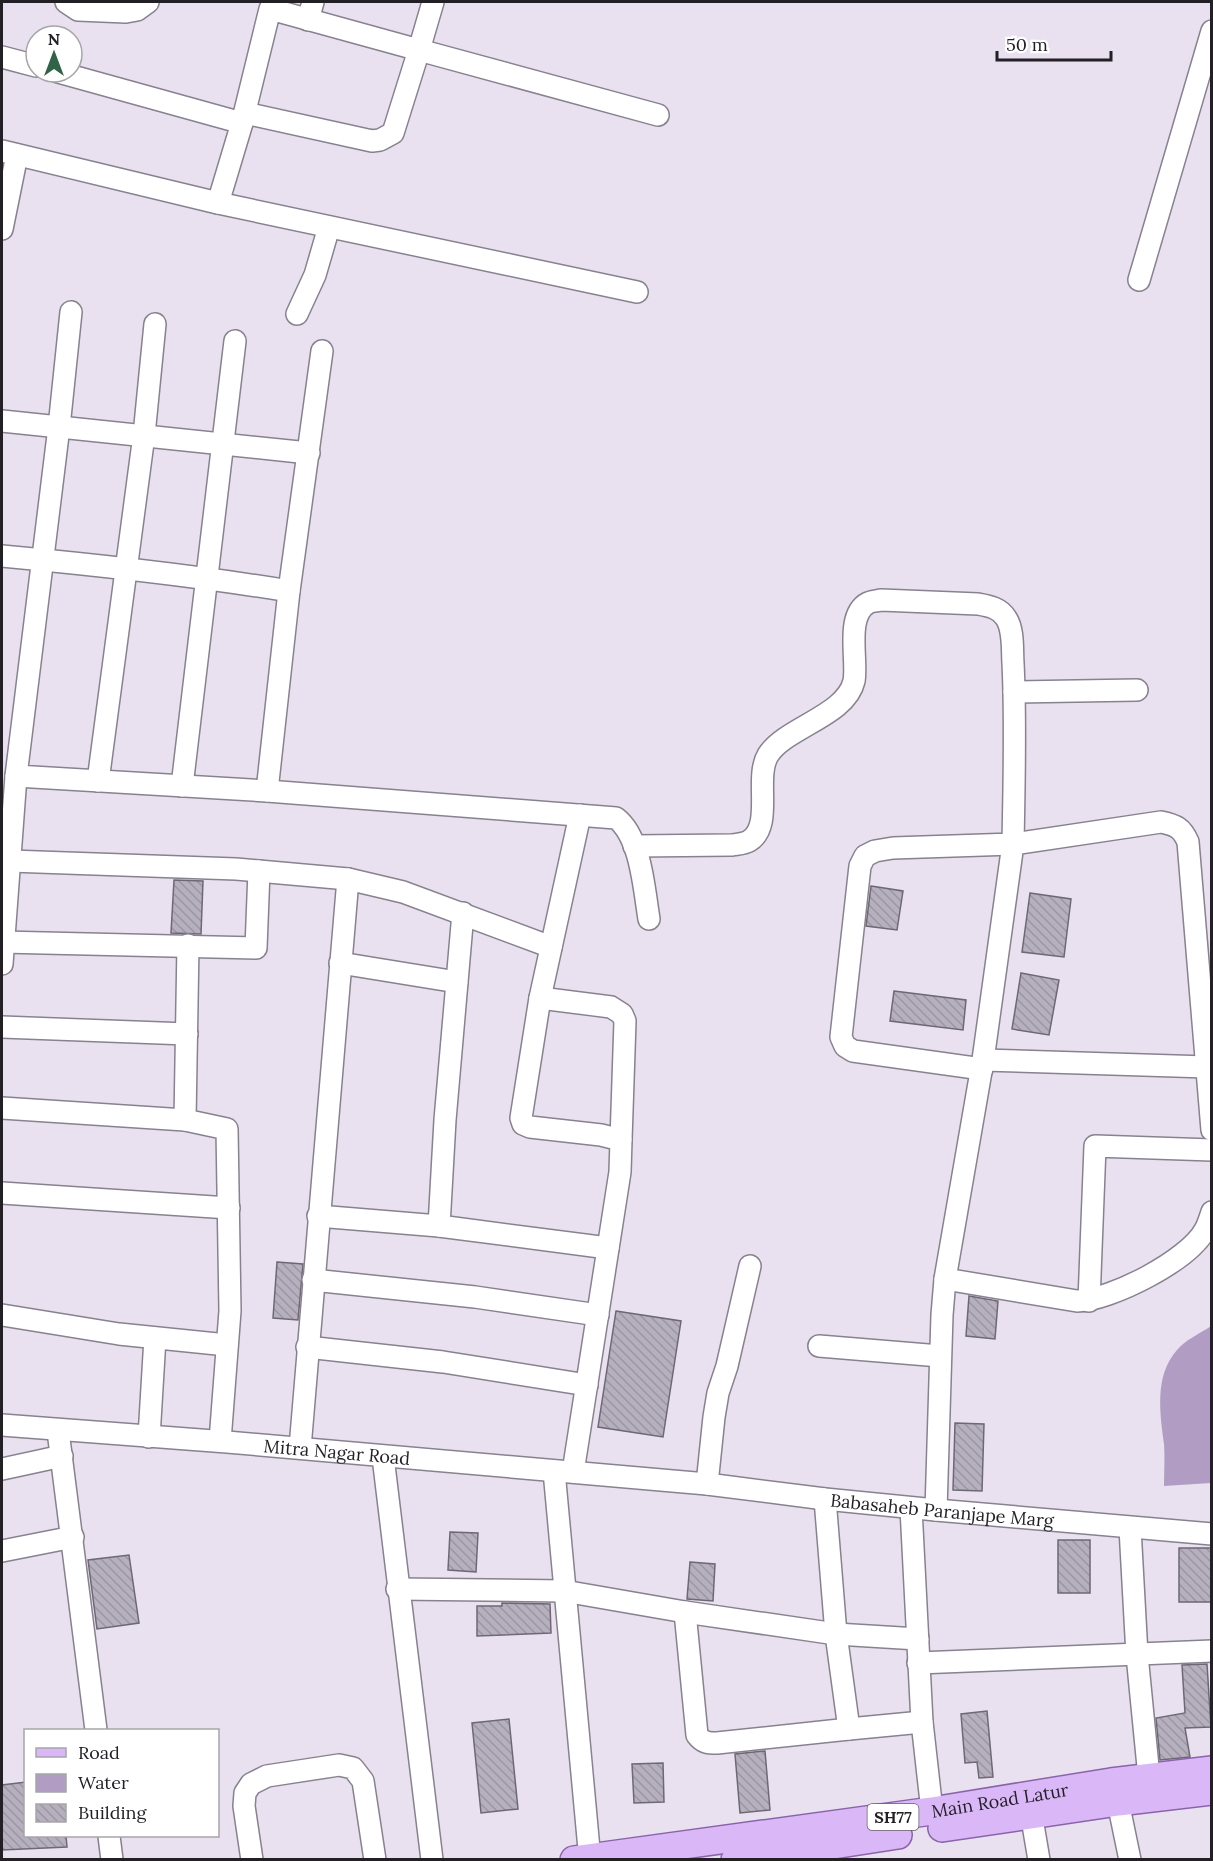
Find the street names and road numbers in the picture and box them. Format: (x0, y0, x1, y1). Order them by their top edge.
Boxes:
street label: Mitra Nagar Road (263, 1434, 411, 1470)
street label: Babasaheb Paranjape Marg (829, 1488, 1056, 1532)
street label: Main Road Latur (930, 1778, 1070, 1822)
road number: SH77 (868, 1804, 918, 1830)

